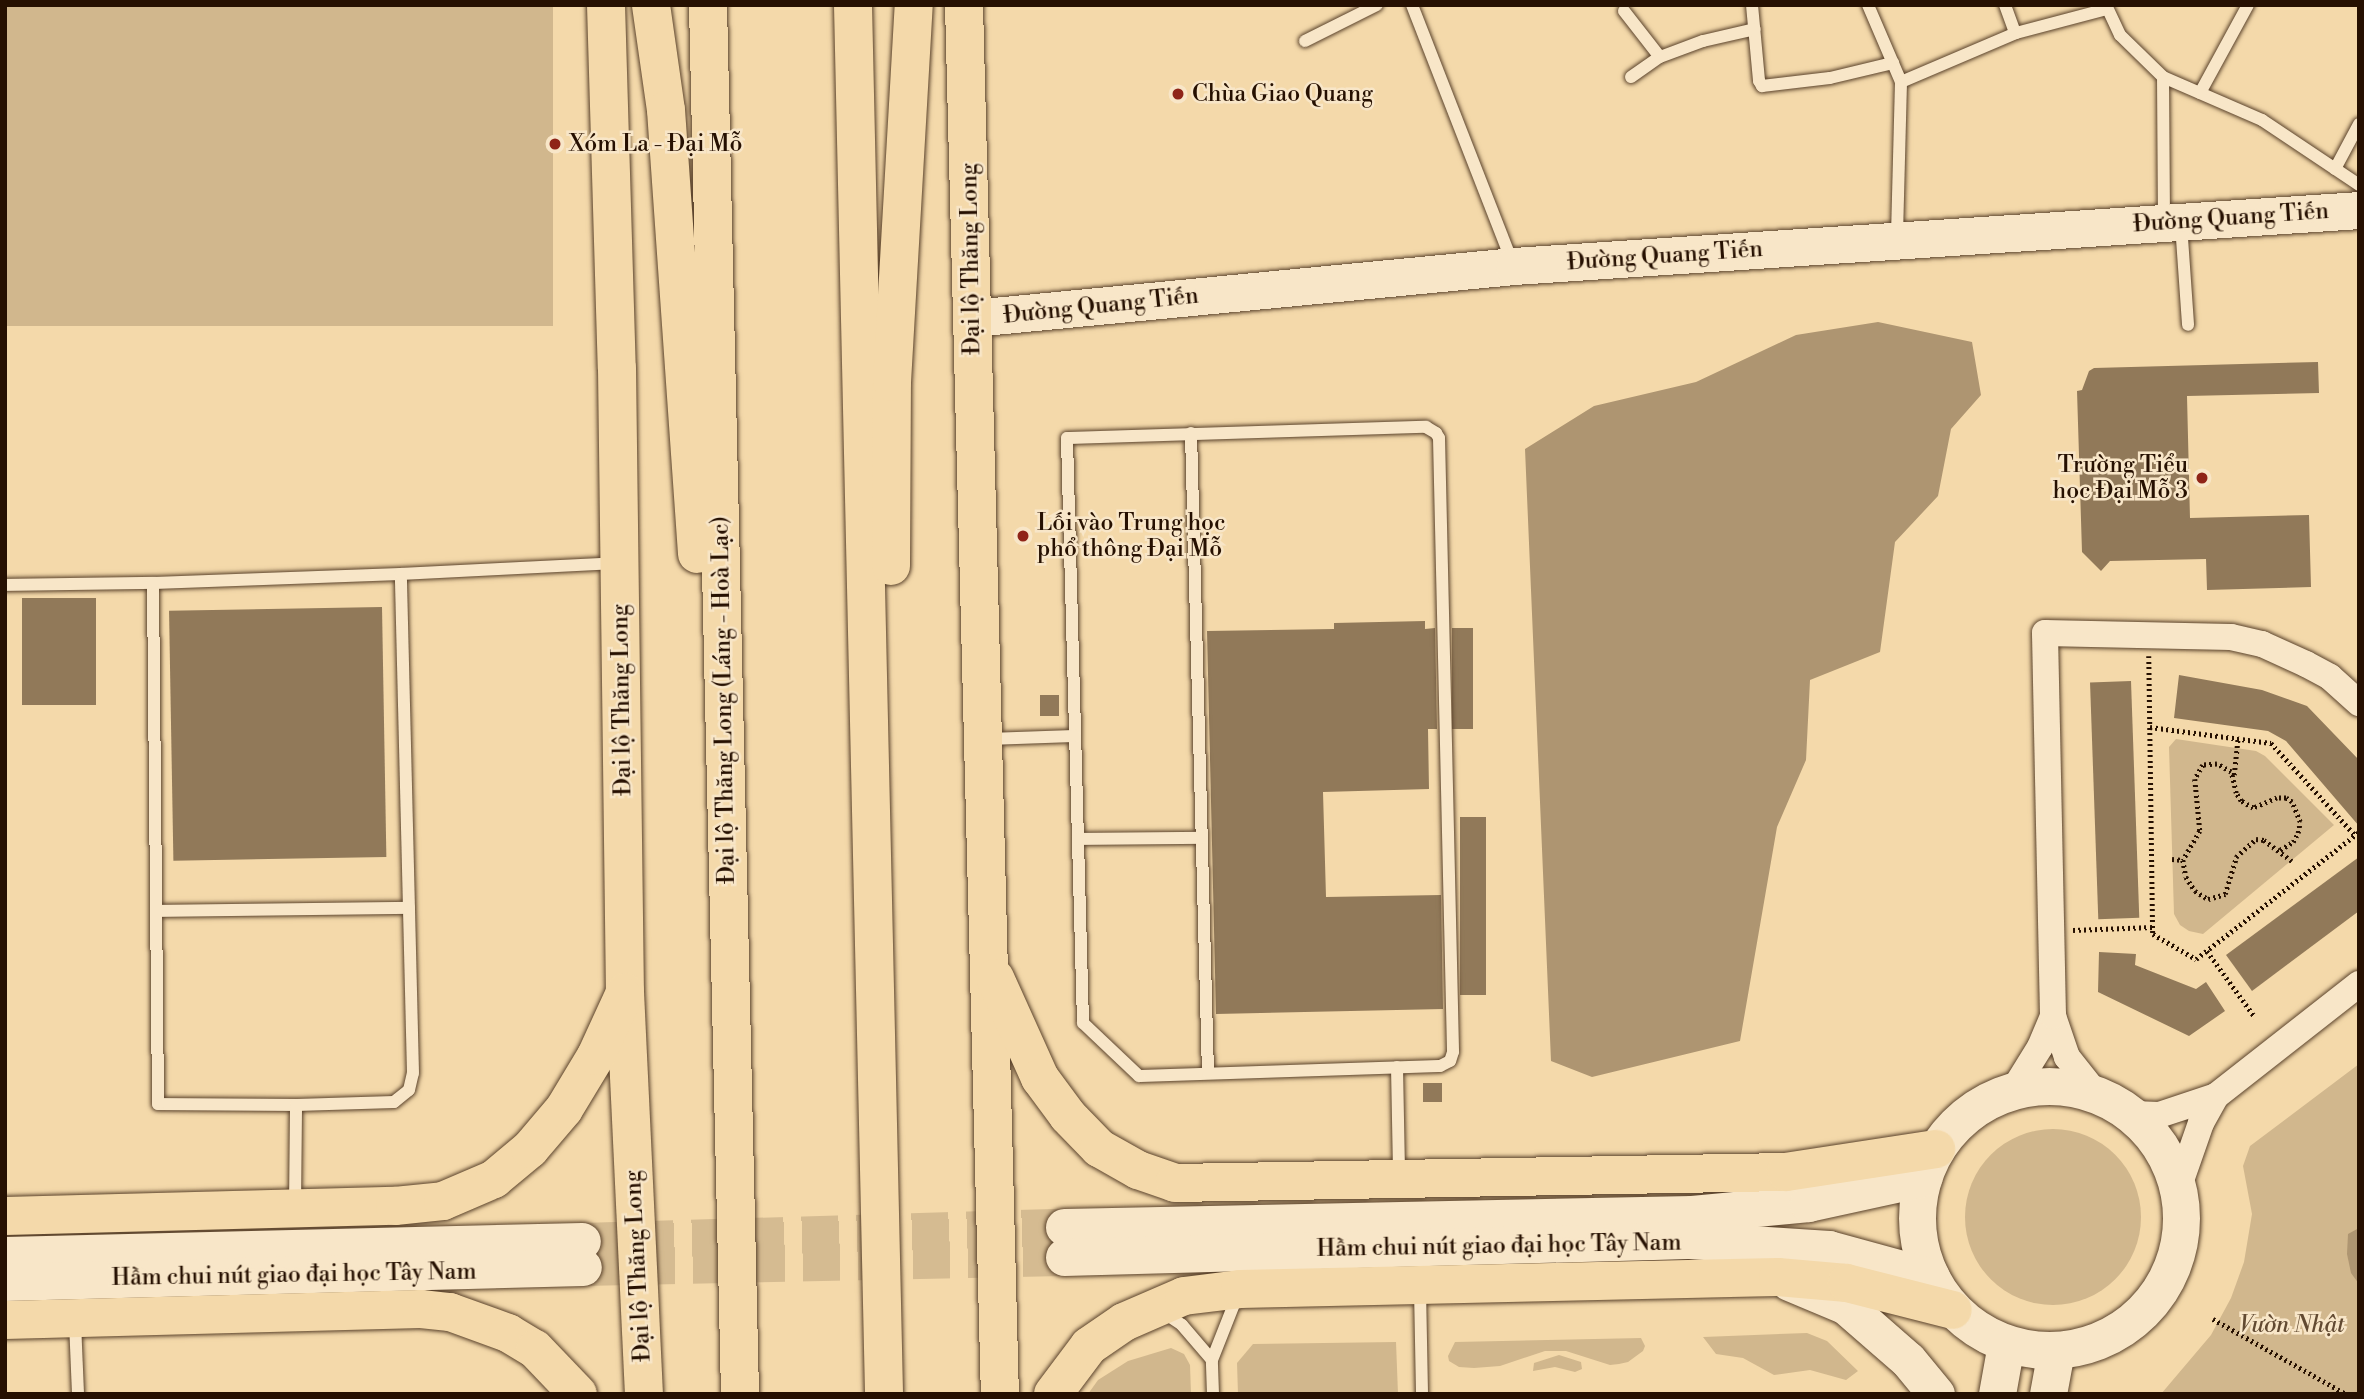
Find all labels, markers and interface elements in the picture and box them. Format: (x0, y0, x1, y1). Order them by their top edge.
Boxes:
place label: Chùa Giao Quang (1192, 80, 1373, 108)
marker: Chùa Giao Quang (1170, 86, 1186, 102)
place label: Xóm La - Đại Mỗ (569, 130, 742, 158)
marker: Xóm La - Đại Mỗ (547, 136, 563, 152)
street label: Đại lộ Thăng Long (956, 163, 986, 355)
street label: Đường Quang Tiến (2132, 197, 2330, 239)
street label: Đường Quang Tiến (1566, 235, 1764, 277)
street label: Đường Quang Tiến (1002, 282, 1200, 330)
place label: Trường Tiểu học Đại Mỗ 3 (2052, 451, 2188, 505)
marker: Trường Tiểu học Đại Mỗ 3 (2194, 470, 2210, 486)
place label: Lối vào Trung học phổ thông Đại Mỗ (1037, 509, 1226, 563)
street label: Đại lộ Thăng Long (Láng - Hoà Lạc) (707, 516, 741, 884)
marker: Lối vào Trung học phổ thông Đại Mỗ (1015, 528, 1031, 544)
street label: Đại lộ Thăng Long (607, 604, 637, 796)
street label: Đại lộ Thăng Long (619, 1170, 657, 1362)
street label: Hầm chui nút giao đại học Tây Nam (1316, 1229, 1682, 1263)
street label: Hầm chui nút giao đại học Tây Nam (111, 1258, 477, 1292)
park label: Vườn Nhật (2239, 1311, 2345, 1339)

